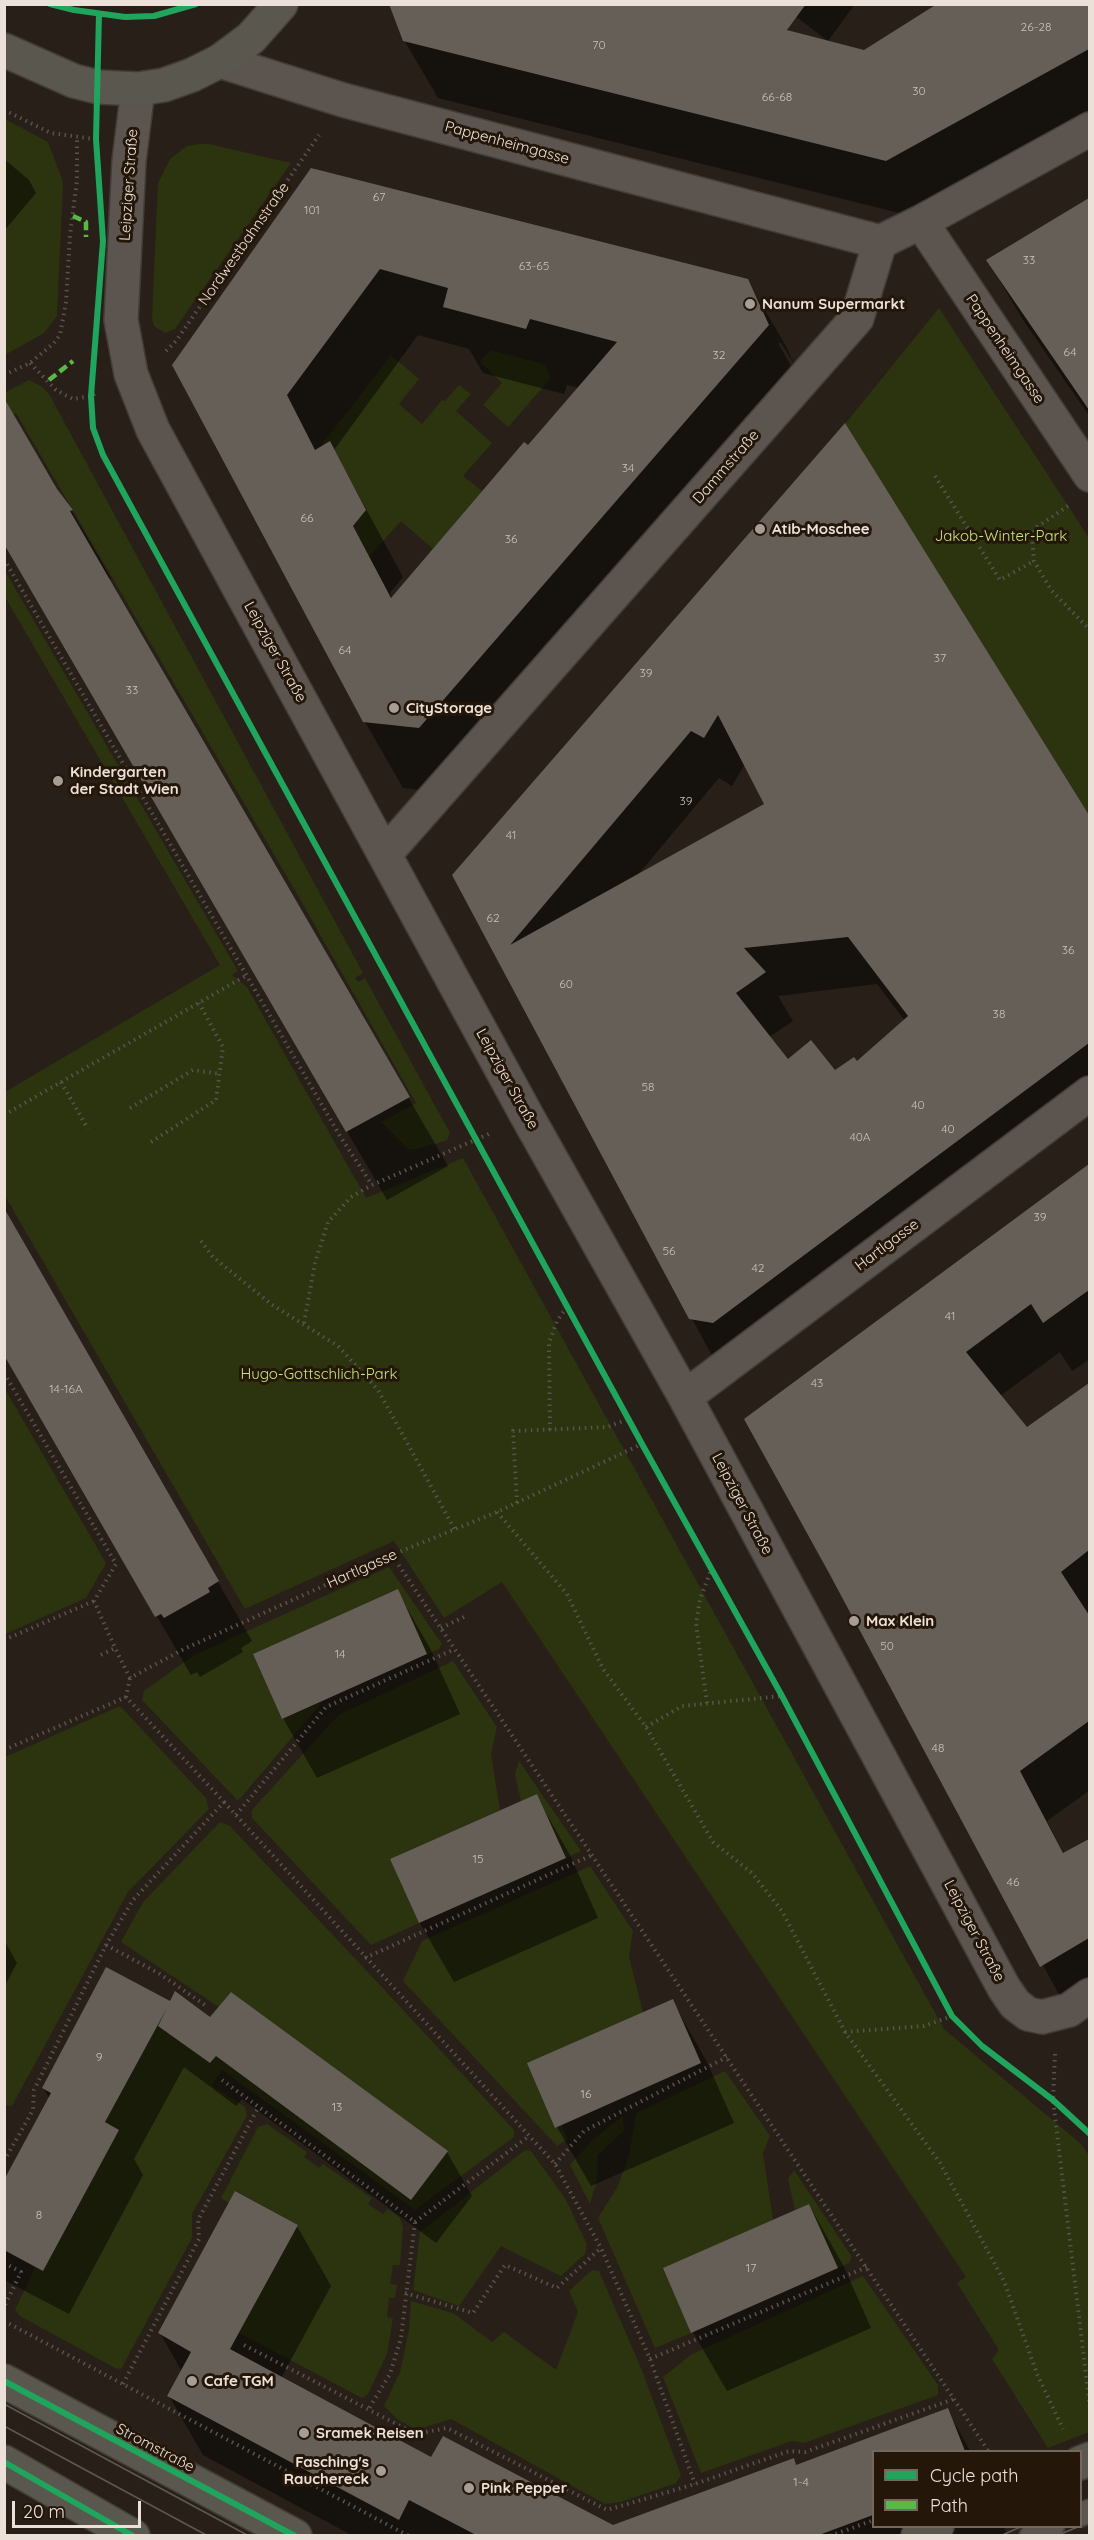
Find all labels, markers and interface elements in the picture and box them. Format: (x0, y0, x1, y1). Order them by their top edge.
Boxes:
house number: 26-28 (1021, 20, 1051, 34)
house number: 70 (592, 38, 606, 52)
house number: 30 (912, 84, 926, 98)
house number: 66-68 (762, 90, 792, 104)
street label: Pappenheimgasse (443, 118, 571, 168)
street label: Leipziger Straße (116, 128, 142, 242)
street label: Nordwestbahnstraße (195, 179, 293, 309)
house number: 67 (373, 190, 385, 204)
house number: 101 (304, 203, 320, 217)
house number: 33 (1023, 253, 1035, 267)
house number: 63-65 (519, 259, 549, 273)
street label: Pappenheimgasse (962, 291, 1048, 407)
place label: Nanum Supermarkt (762, 295, 905, 313)
marker: Nanum Supermarkt (743, 297, 757, 311)
house number: 64 (1064, 345, 1076, 359)
house number: 32 (713, 348, 725, 362)
street label: Dammstraße (689, 427, 763, 507)
house number: 34 (622, 461, 634, 475)
house number: 66 (301, 511, 313, 525)
place label: Atib-Moschee (772, 520, 870, 538)
marker: Atib-Moschee (753, 522, 767, 536)
park label: Jakob-Winter-Park (935, 527, 1067, 545)
house number: 36 (505, 532, 517, 546)
street label: Leipziger Straße (240, 599, 310, 705)
house number: 64 (339, 643, 351, 657)
house number: 37 (934, 651, 946, 665)
house number: 39 (640, 666, 652, 680)
house number: 33 (126, 683, 138, 697)
place label: CityStorage (406, 699, 492, 717)
marker: CityStorage (387, 701, 401, 715)
place label: Kindergarten der Stadt Wien (70, 763, 179, 798)
marker: Kindergarten der Stadt Wien (51, 774, 65, 788)
house number: 39 (680, 794, 692, 808)
house number: 41 (506, 828, 516, 842)
house number: 62 (486, 911, 500, 925)
house number: 36 (1062, 943, 1074, 957)
house number: 60 (559, 977, 573, 991)
house number: 38 (993, 1007, 1005, 1021)
street label: Leipziger Straße (472, 1026, 542, 1132)
house number: 58 (641, 1080, 655, 1094)
house number: 40 (911, 1098, 925, 1112)
house number: 40 (941, 1122, 955, 1136)
house number: 40A (849, 1130, 871, 1144)
house number: 39 (1034, 1210, 1046, 1224)
street label: Hartlgasse (852, 1215, 922, 1275)
house number: 56 (663, 1244, 675, 1258)
house number: 42 (752, 1261, 764, 1275)
house number: 41 (945, 1309, 955, 1323)
park label: Hugo-Gottschlich-Park (241, 1365, 397, 1383)
house number: 43 (811, 1376, 823, 1390)
house number: 14-16A (49, 1382, 83, 1396)
street label: Leipziger Straße (708, 1450, 776, 1558)
street label: Hartlgasse (324, 1546, 400, 1592)
place label: Max Klein (866, 1612, 934, 1630)
marker: Max Klein (847, 1614, 861, 1628)
house number: 50 (880, 1639, 894, 1653)
house number: 14 (335, 1647, 345, 1661)
house number: 48 (932, 1741, 944, 1755)
house number: 15 (473, 1852, 483, 1866)
house number: 46 (1007, 1875, 1019, 1889)
street label: Leipziger Straße (940, 1877, 1008, 1985)
house number: 9 (96, 2050, 102, 2064)
house number: 16 (581, 2087, 591, 2101)
house number: 13 (332, 2100, 342, 2114)
house number: 8 (36, 2208, 42, 2222)
house number: 17 (746, 2261, 756, 2275)
place label: Cafe TGM (204, 2372, 274, 2390)
marker: Cafe TGM (185, 2374, 199, 2388)
street label: Stromstraße (113, 2420, 197, 2476)
place label: Sramek Reisen (316, 2424, 424, 2442)
marker: Sramek Reisen (297, 2426, 311, 2440)
legend (872, 2450, 1082, 2528)
place label: Fasching's Rauchereck (284, 2453, 369, 2488)
marker: Fasching's Rauchereck (374, 2464, 388, 2478)
text: Cycle path (930, 2464, 1018, 2487)
house number: 1-4 (793, 2475, 809, 2489)
place label: Pink Pepper (481, 2479, 567, 2497)
marker: Pink Pepper (462, 2481, 476, 2495)
scale bar (15, 2489, 144, 2527)
text: Path (930, 2494, 968, 2517)
text: 20 m (23, 2500, 65, 2523)

